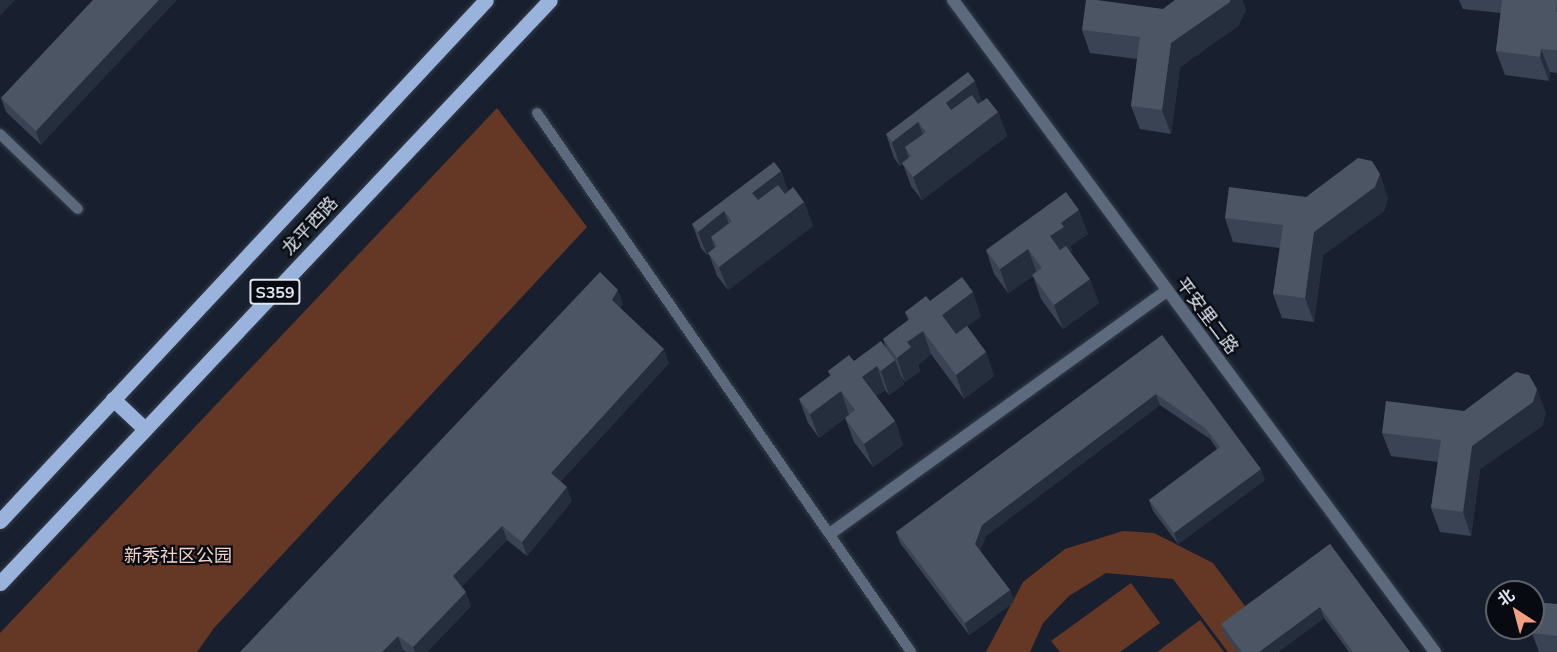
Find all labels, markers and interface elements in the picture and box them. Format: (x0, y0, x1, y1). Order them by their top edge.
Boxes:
street label: 龙平西路 (278, 192, 342, 260)
street label: 平安里二路 (1171, 274, 1243, 358)
road number: S359 (248, 279, 302, 305)
park label: 新秀社区公园 (124, 545, 232, 567)
north arrow (1485, 580, 1545, 640)
text: 北 (1493, 584, 1518, 610)

